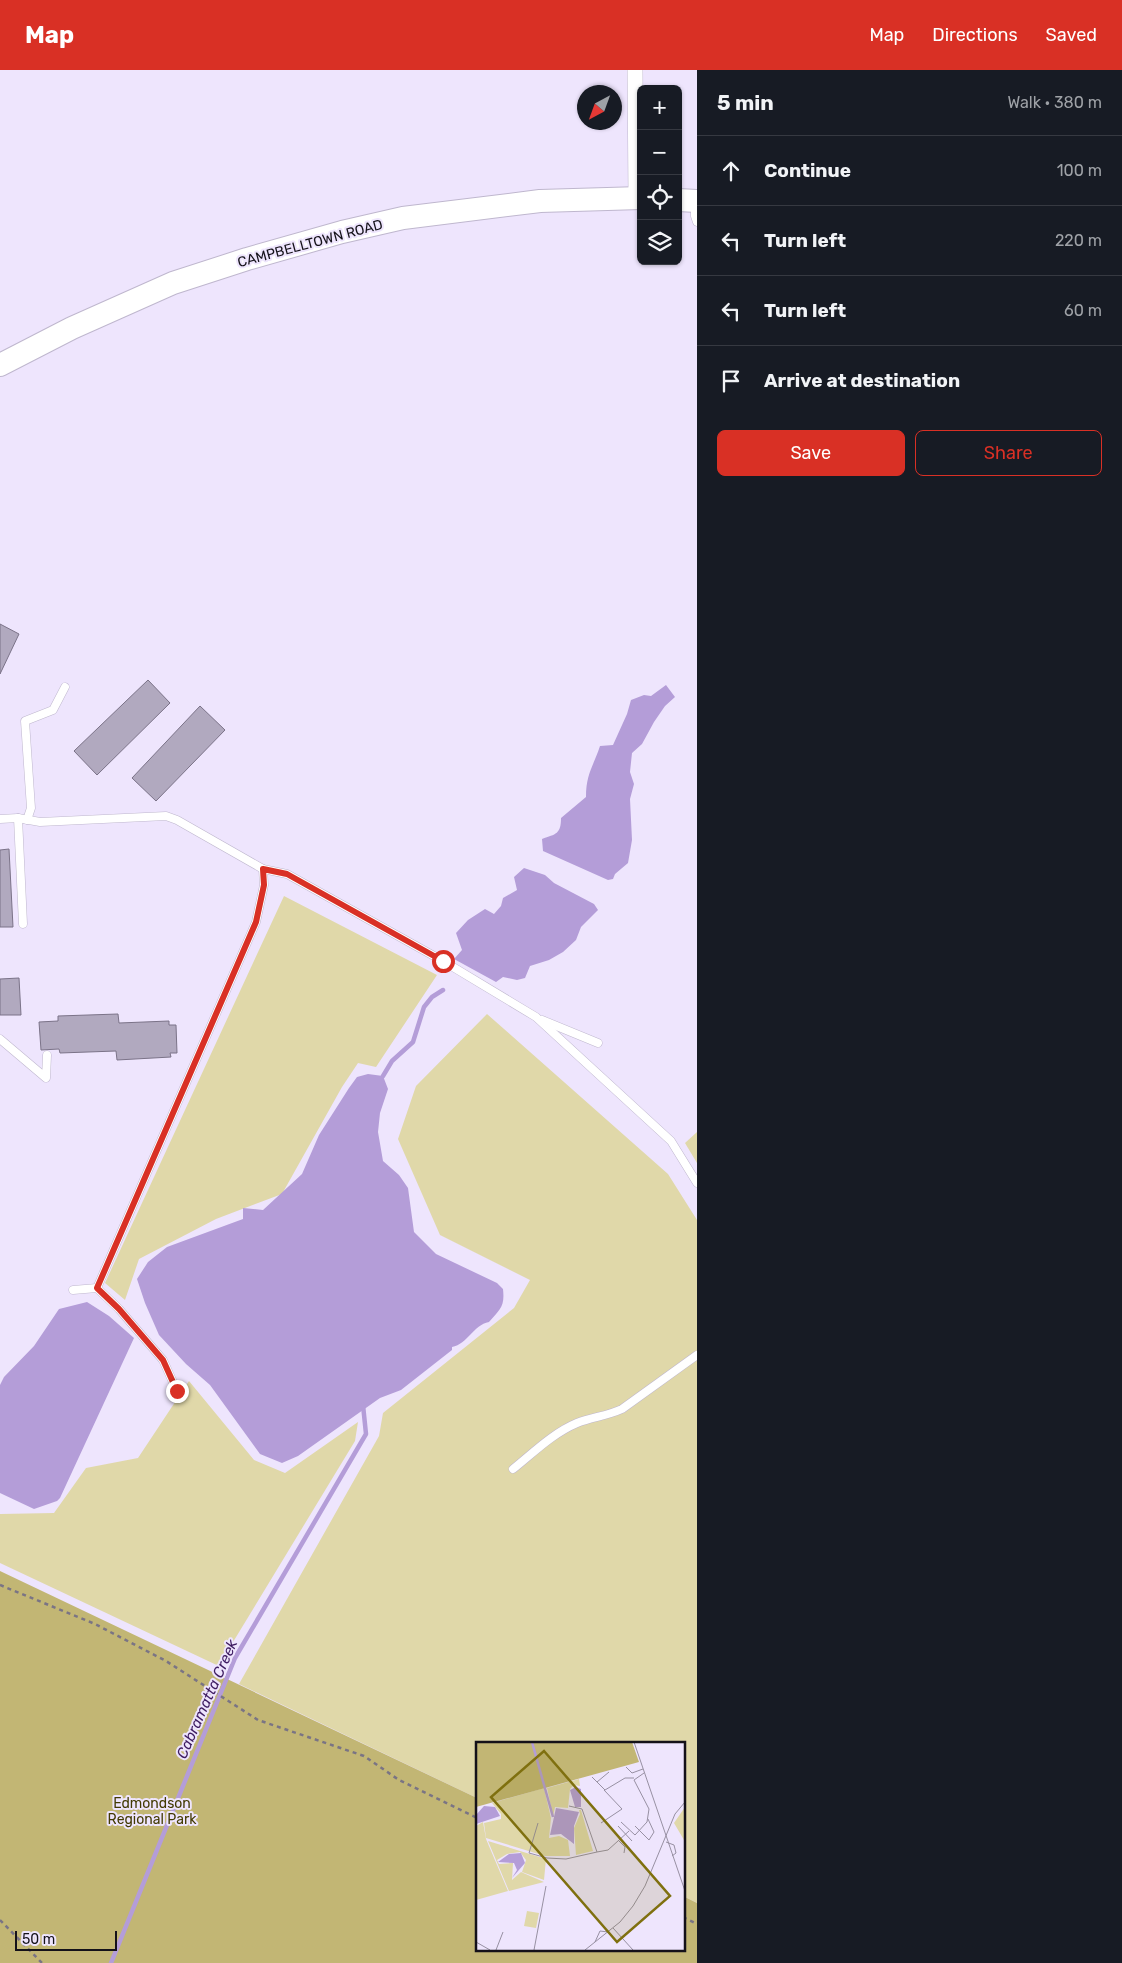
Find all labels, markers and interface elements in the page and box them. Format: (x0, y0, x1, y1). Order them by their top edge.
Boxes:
text: Map (25, 21, 74, 49)
text: Map (869, 24, 904, 46)
text: Directions (932, 24, 1018, 46)
text: Saved (1046, 24, 1097, 46)
north arrow (577, 85, 622, 130)
map controls (637, 85, 682, 265)
button: + (637, 85, 682, 130)
text: 5 min (717, 90, 774, 115)
text: Walk · 380 m (1008, 93, 1102, 112)
button: − (637, 130, 682, 175)
icon: ahead (717, 157, 745, 185)
text: Continue (764, 159, 851, 182)
text: 100 m (1057, 161, 1102, 180)
button: locate (637, 175, 682, 220)
street label: CAMPBELLTOWN ROAD (236, 216, 385, 271)
button: layers (637, 220, 682, 265)
icon: left (717, 227, 745, 255)
text: Turn left (764, 229, 846, 252)
text: 220 m (1055, 231, 1102, 250)
icon: left (717, 297, 745, 325)
text: Turn left (764, 299, 846, 322)
text: 60 m (1064, 301, 1102, 320)
icon: arrive (717, 367, 745, 395)
text: Arrive at destination (764, 369, 960, 392)
button: Save (717, 430, 905, 476)
button: Share (915, 430, 1102, 476)
route start (432, 950, 455, 973)
route end (166, 1380, 189, 1403)
water label: Cabramatta Creek (173, 1636, 241, 1761)
inset map (476, 1742, 684, 1950)
park label: Edmondson Regional Park (108, 1795, 197, 1828)
scale bar (15, 1928, 118, 1951)
text: 50 m (22, 1931, 55, 1948)

